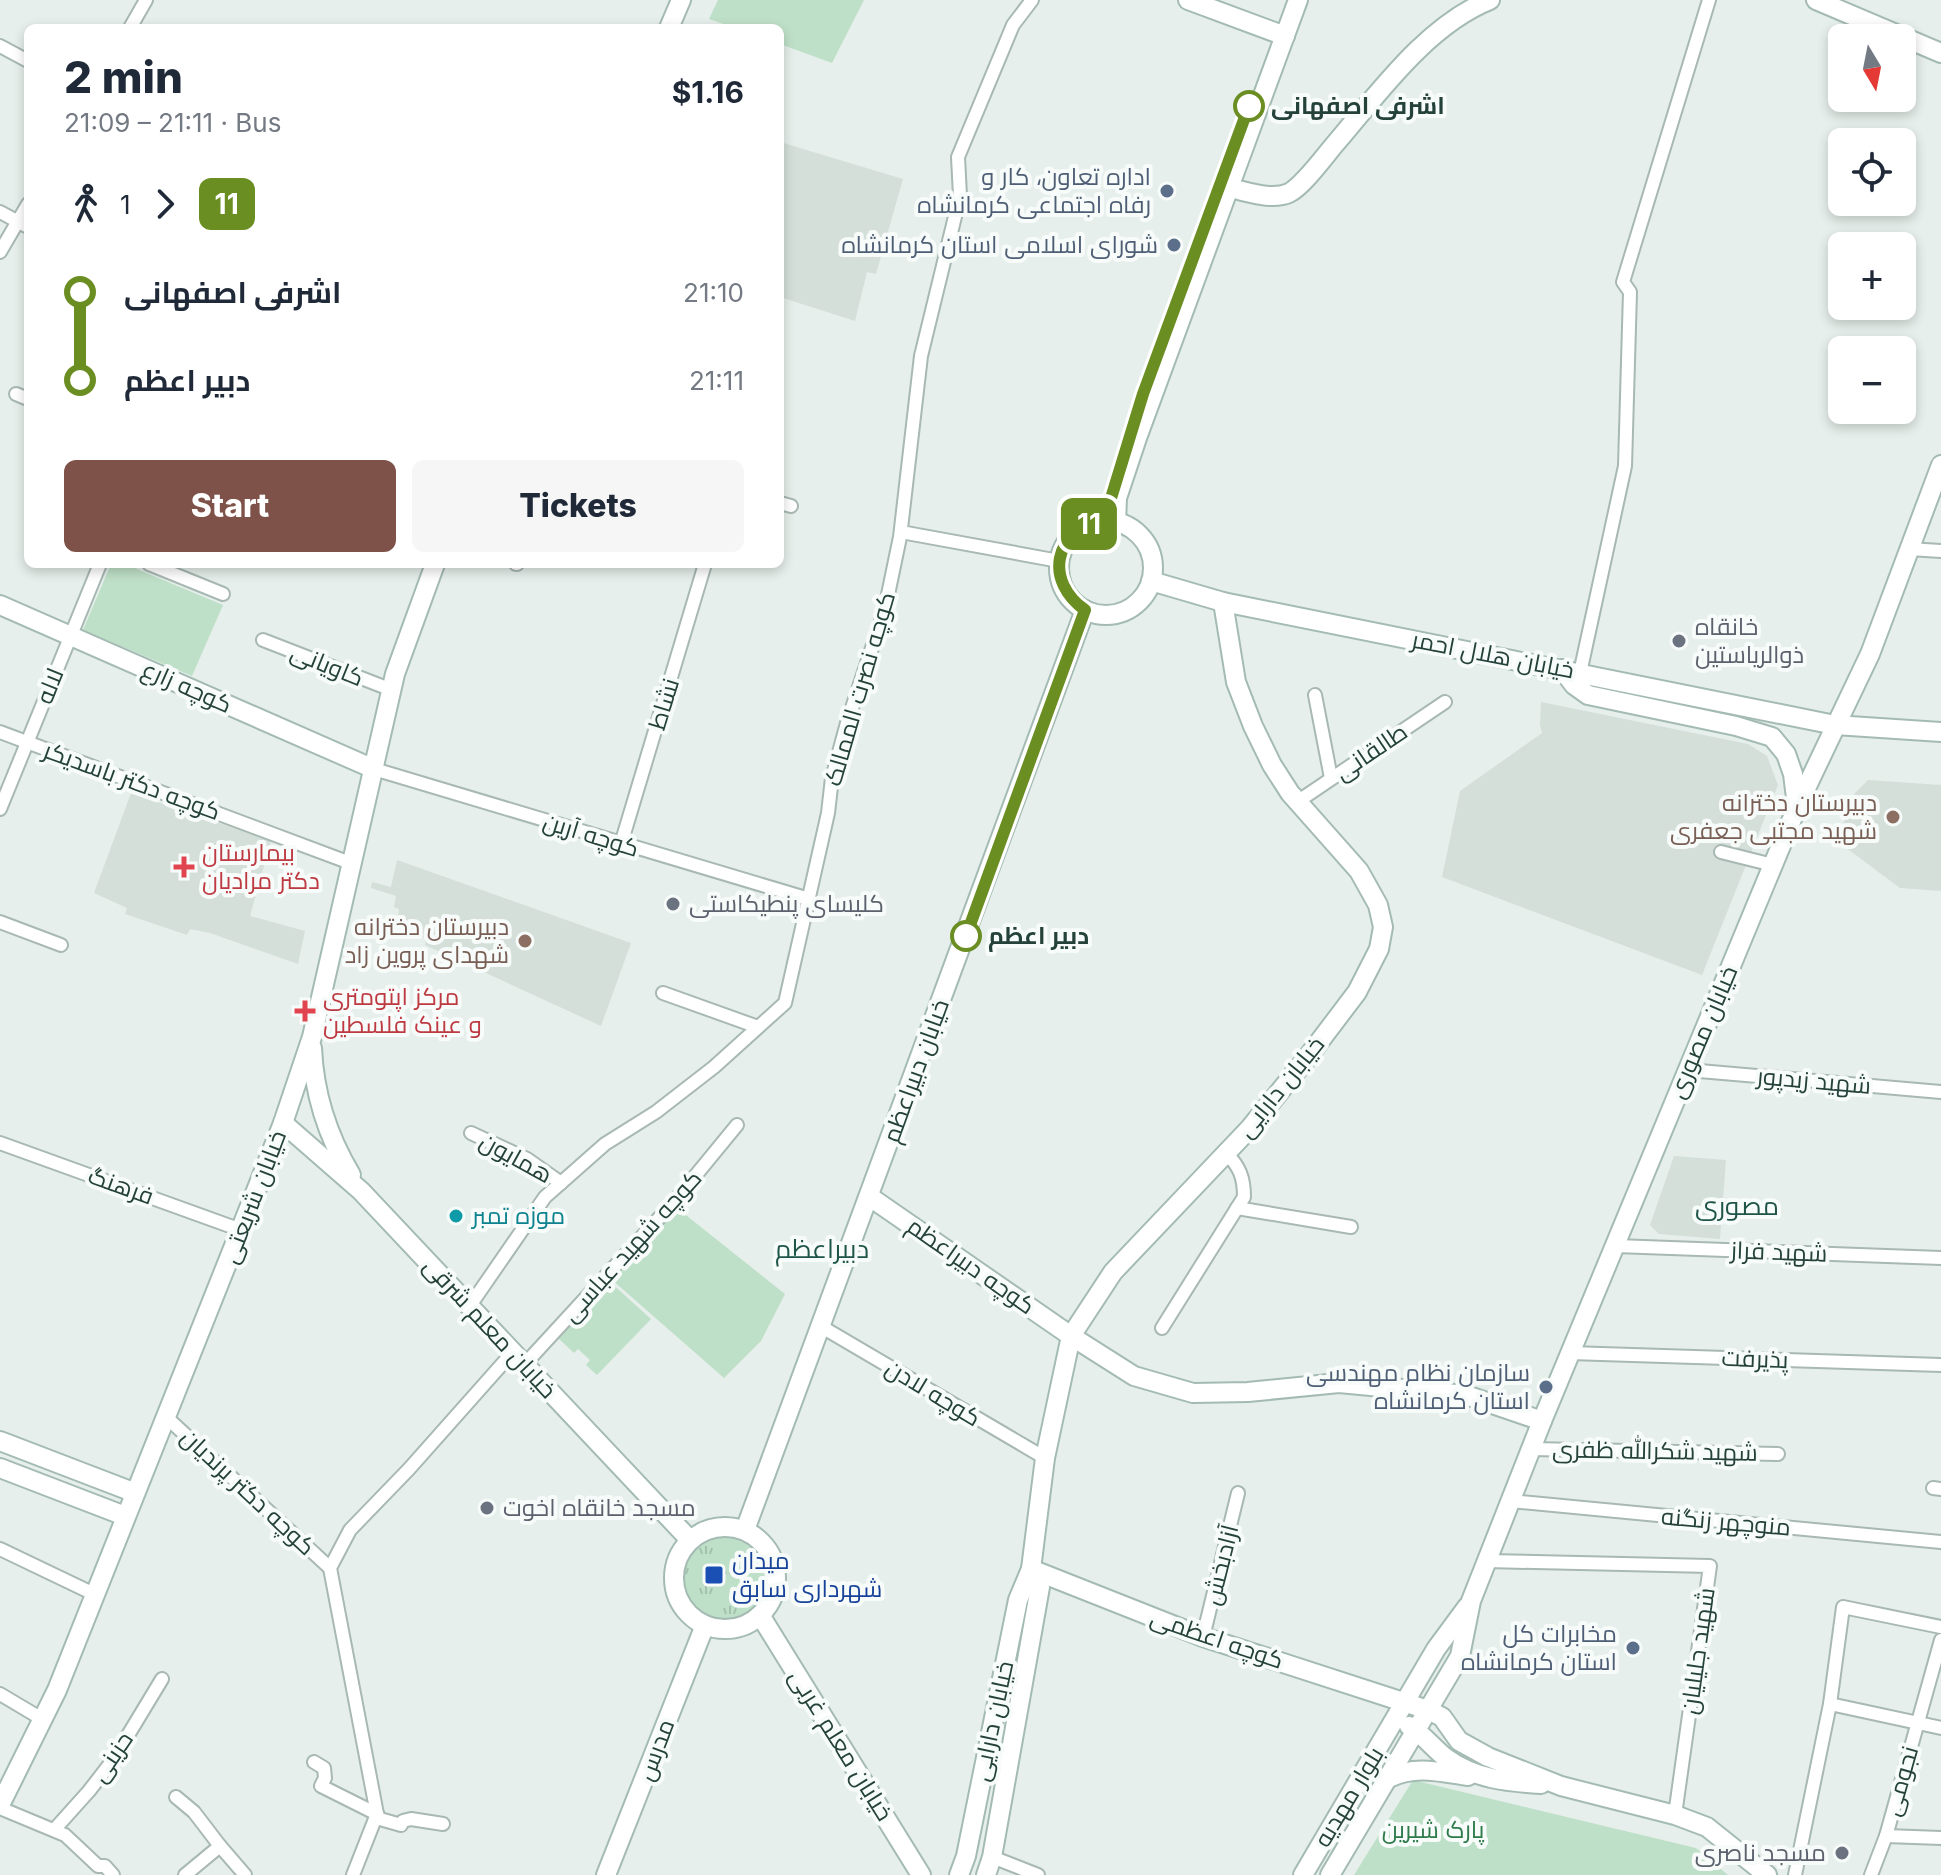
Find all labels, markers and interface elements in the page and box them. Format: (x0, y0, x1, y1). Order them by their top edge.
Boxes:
north arrow (1828, 24, 1916, 112)
map controls (1828, 24, 1916, 424)
text: 2 min (64, 50, 183, 104)
text: $1.16 (672, 74, 744, 110)
marker: اشرفی اصفهانی (1234, 91, 1264, 121)
place label: اشرفی اصفهانی (1271, 91, 1445, 120)
text: 21:09 – 21:11 · Bus (64, 107, 281, 138)
button: locate (1828, 128, 1916, 216)
place label: اداره تعاون، کار و رفاه اجتماعی کرمانشاه (917, 162, 1151, 219)
icon: walk (64, 182, 108, 226)
icon: forward (143, 182, 187, 226)
marker: اداره تعاون، کار و رفاه اجتماعی کرمانشاه (1158, 182, 1176, 200)
text: 11 (215, 187, 239, 221)
text: 1 (120, 189, 131, 220)
place label: شورای اسلامی استان کرمانشاه (841, 230, 1158, 259)
button: + (1828, 232, 1916, 320)
marker: شورای اسلامی استان کرمانشاه (1165, 236, 1183, 254)
text: اشرفی اصفهانی (124, 274, 341, 310)
text: 21:10 (683, 277, 744, 308)
button: − (1828, 336, 1916, 424)
text: دبیر اعظم (124, 362, 251, 398)
text: 21:11 (689, 365, 744, 396)
button: Start (64, 460, 396, 552)
button: Tickets (412, 460, 744, 552)
line badge: 11 (1053, 498, 1125, 550)
text: 11 (1077, 507, 1101, 541)
street label: کوچه نصرت الممالک (818, 588, 903, 790)
place label: خانقاه ذوالریاستین (1695, 612, 1804, 669)
street label: خیابان هلال احمر (1407, 624, 1577, 684)
marker: خانقاه ذوالریاستین (1670, 632, 1688, 650)
street label: کاویانی (286, 637, 368, 692)
street label: کوچه زارع (137, 654, 237, 721)
street label: لاله (29, 664, 70, 708)
street label: نشاط (642, 675, 685, 733)
street label: طالقانی (1329, 717, 1413, 786)
street label: کوچه دکتر باسدیکر (37, 734, 225, 828)
place label: دبیرستان دخترانه شهید مجتبی جعفری (1670, 788, 1877, 845)
street label: کوچه آرین (539, 806, 643, 865)
marker: دبیرستان دخترانه شهید مجتبی جعفری (1884, 808, 1902, 826)
place label: بیمارستان دکتر مرادیان (202, 838, 320, 895)
marker: بیمارستان دکتر مرادیان (173, 856, 195, 878)
place label: کلیسای پنطیکاستی (689, 889, 884, 920)
marker: کلیسای پنطیکاستی (664, 895, 682, 913)
place label: دبیرستان دخترانه شهدای پروین زاد (345, 912, 509, 971)
marker: دبیر اعظم (951, 921, 981, 951)
place label: دبیر اعظم (988, 921, 1089, 952)
marker: دبیرستان دخترانه شهدای پروین زاد (516, 932, 534, 950)
street label: خیابان مصوری (1662, 961, 1743, 1102)
place label: مرکز اپتومتری و عینک فلسطین (323, 982, 482, 1039)
street label: خیابان دبیراعظم (876, 995, 957, 1147)
marker: مرکز اپتومتری و عینک فلسطین (294, 1000, 316, 1022)
street label: خیابان دارایی (1231, 1030, 1330, 1143)
street label: شهید زیدپور (1754, 1061, 1872, 1102)
street label: خیابان شریعتی (215, 1126, 292, 1267)
street label: همایون (475, 1126, 558, 1189)
street label: فرهنگ (84, 1160, 158, 1211)
street label: کوچه شهید عباسی (556, 1164, 709, 1329)
district label: مصوری (1695, 1190, 1779, 1221)
place label: موزه تمبر (470, 1201, 565, 1230)
marker: موزه تمبر (447, 1207, 465, 1225)
street label: کوچه دبیراعظم (901, 1211, 1041, 1322)
district label: دبیراعظم (775, 1233, 869, 1267)
street label: شهید فراز (1728, 1235, 1828, 1268)
street label: خیابان معلم شرقی (416, 1251, 563, 1405)
street label: پذیرفت (1721, 1343, 1790, 1376)
street label: کوچه لادن (879, 1353, 986, 1434)
place label: سازمان نظام مهندسی استان کرمانشاه (1306, 1358, 1530, 1415)
marker: سازمان نظام مهندسی استان کرمانشاه (1537, 1378, 1555, 1396)
street label: کوچه دکتر پرندیان (174, 1422, 321, 1563)
street label: شهید شکرالله ظفری (1552, 1433, 1758, 1467)
place label: مسجد خانقاه اخوت (503, 1493, 696, 1522)
marker: مسجد خانقاه اخوت (478, 1499, 496, 1517)
street label: منوچهر زنگنه (1660, 1501, 1792, 1544)
street label: آزادبخش (1197, 1521, 1245, 1608)
place label: میدان شهرداری سابق (732, 1546, 882, 1604)
marker: میدان شهرداری سابق (703, 1564, 725, 1586)
street label: شهید جلیلیان (1674, 1586, 1721, 1716)
street label: کوچه اعظمی (1146, 1602, 1288, 1677)
place label: مخابرات کل استان کرمانشاه (1461, 1619, 1617, 1676)
marker: مخابرات کل استان کرمانشاه (1624, 1639, 1642, 1657)
street label: خیابان دارایی (966, 1658, 1019, 1784)
street label: خیابان معلم غربی (782, 1664, 900, 1827)
street label: مدرس (631, 1715, 680, 1785)
street label: حزینی (84, 1726, 139, 1788)
street label: بلوار مهدیه (1307, 1741, 1390, 1852)
street label: نجومی (1877, 1743, 1924, 1819)
park label: پارک شیرین (1382, 1815, 1485, 1846)
place label: مسجد ناصری (1695, 1838, 1826, 1867)
marker: مسجد ناصری (1833, 1844, 1851, 1862)

